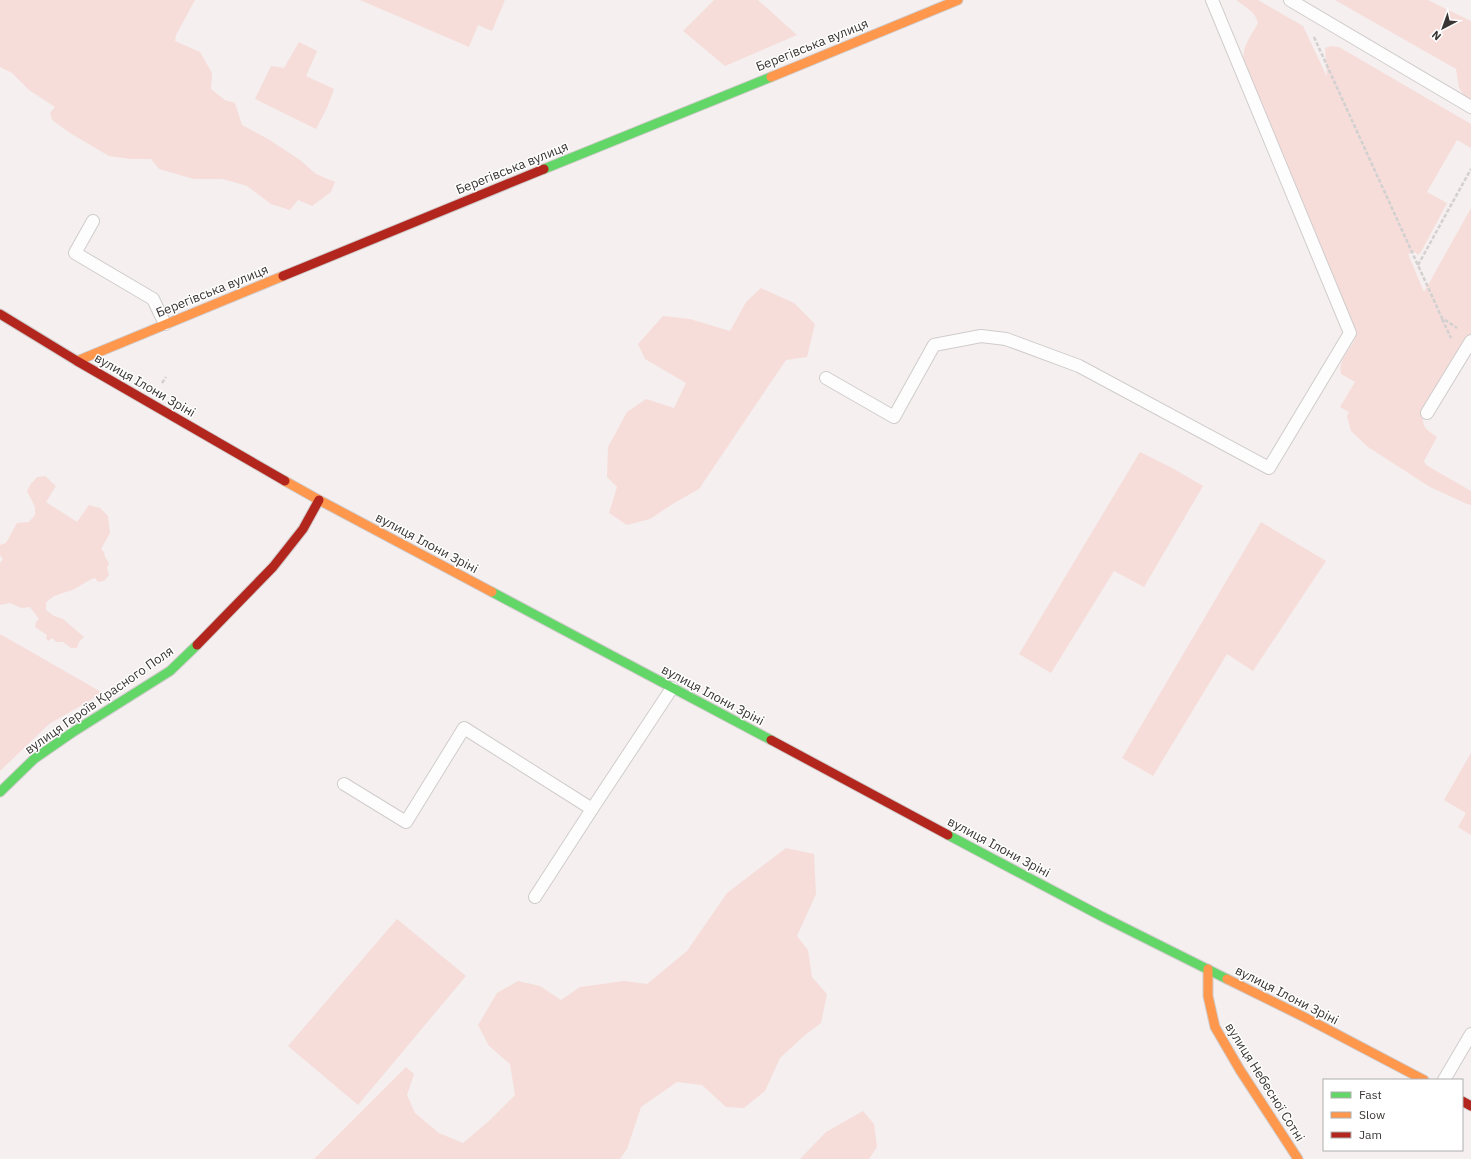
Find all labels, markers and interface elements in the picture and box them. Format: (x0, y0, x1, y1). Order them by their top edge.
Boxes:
north arrow (1423, 8, 1463, 48)
street label: Берегівська вулиця (753, 15, 871, 75)
text: N (1429, 28, 1444, 43)
street label: Берегівська вулиця (453, 138, 571, 198)
street label: Берегівська вулиця (153, 261, 271, 321)
street label: вулиця Ілони Зріні (91, 349, 199, 421)
street label: вулиця Ілони Зріні (373, 509, 481, 577)
street label: вулиця Героїв Красного Поля (21, 642, 177, 758)
street label: вулиця Ілони Зріні (659, 661, 767, 729)
street label: вулиця Ілони Зріні (945, 813, 1053, 881)
street label: вулиця Ілони Зріні (1232, 962, 1342, 1028)
street label: вулиця Небесної Сотні (1221, 1019, 1309, 1145)
legend (1323, 1079, 1463, 1151)
text: Fast (1359, 1087, 1382, 1102)
text: Slow (1359, 1107, 1385, 1122)
text: Jam (1359, 1127, 1382, 1142)

